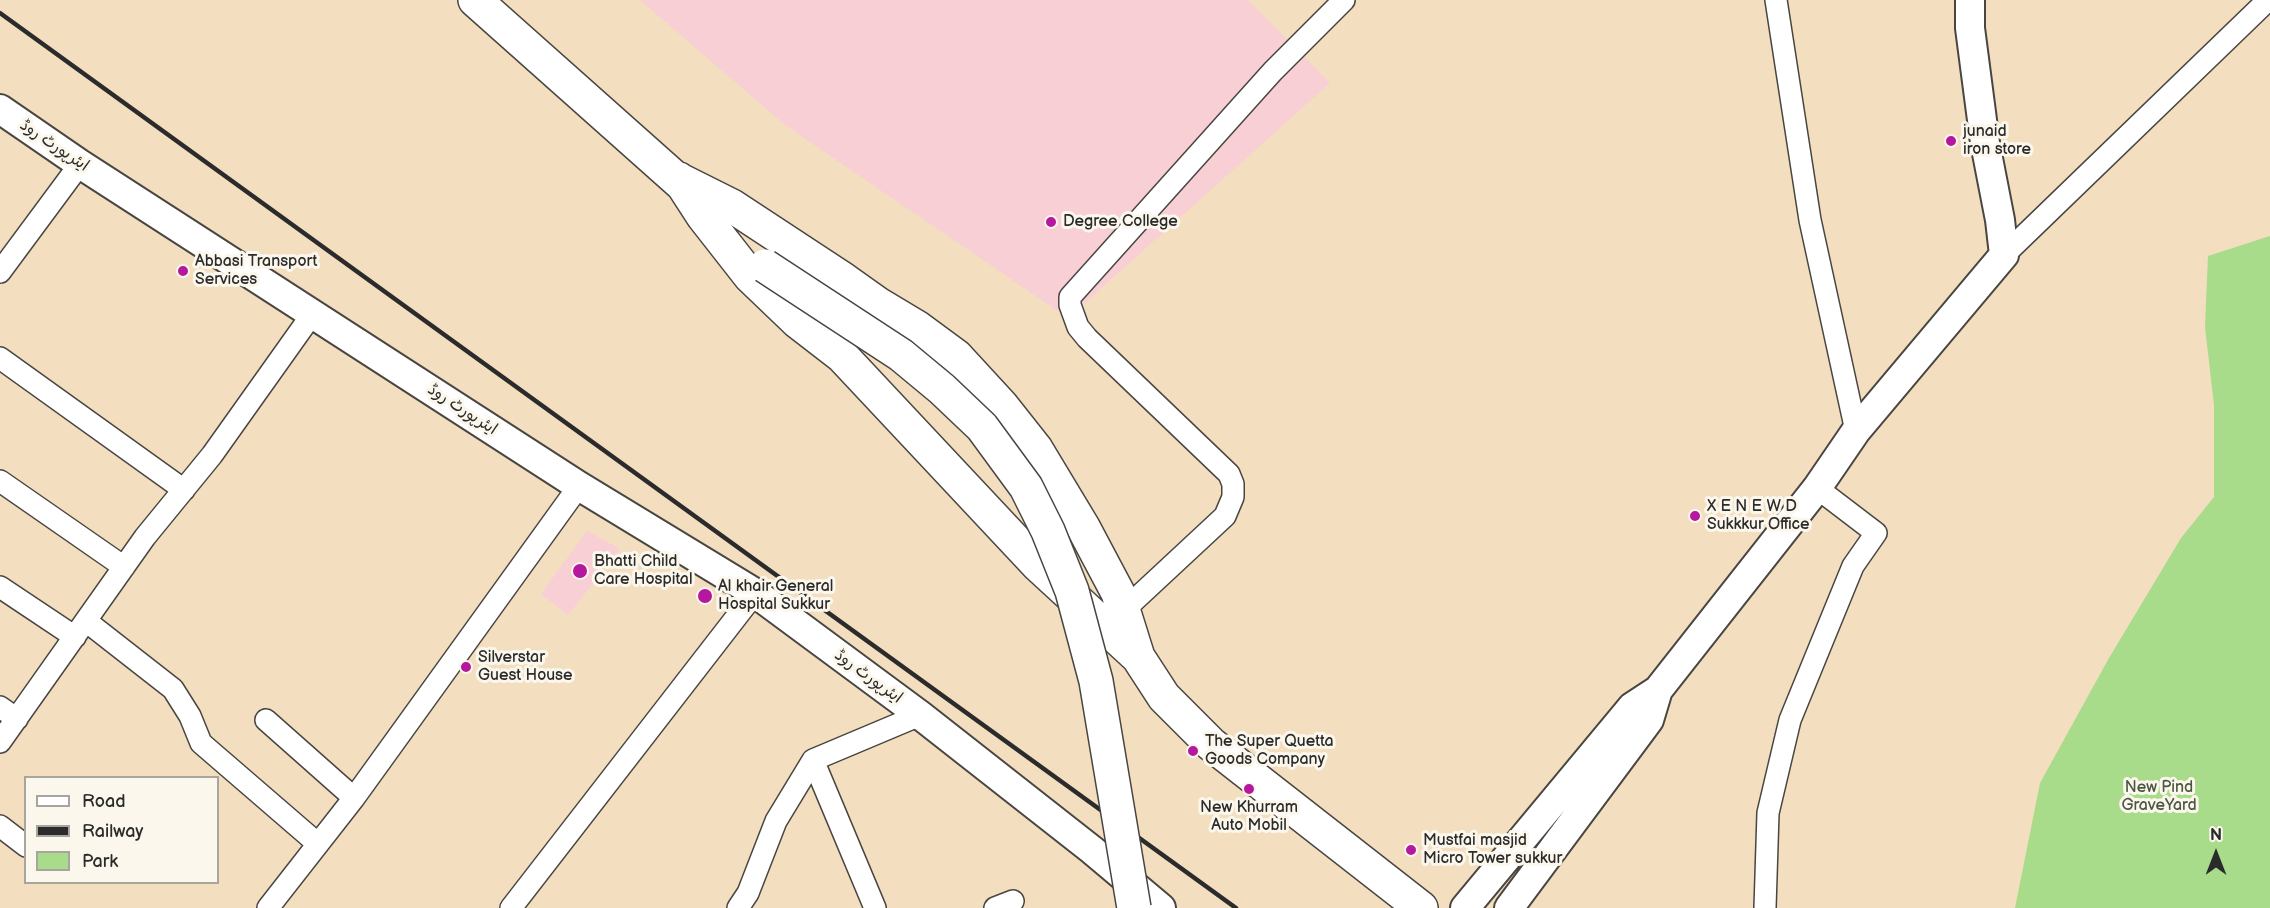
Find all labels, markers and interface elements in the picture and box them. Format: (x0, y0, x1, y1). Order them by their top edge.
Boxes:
street label: ایئرپورٹ روڈ (16, 116, 92, 176)
place label: junaid iron store (1963, 122, 2031, 160)
marker: junaid iron store (1944, 134, 1958, 148)
place label: Degree College (1063, 212, 1178, 232)
marker: Degree College (1044, 215, 1058, 229)
place label: Abbasi Transport Services (195, 252, 317, 290)
marker: Abbasi Transport Services (176, 264, 190, 278)
street label: ایئرپورٹ روڈ (424, 380, 500, 440)
place label: X E N E W D Sukkkur Office (1707, 497, 1810, 535)
marker: X E N E W D Sukkkur Office (1688, 509, 1702, 523)
place label: Bhatti Child Care Hospital (594, 552, 692, 590)
marker: Bhatti Child Care Hospital (571, 562, 589, 580)
place label: Al khair General Hospital Sukkur (718, 577, 833, 615)
marker: Al khair General Hospital Sukkur (696, 587, 714, 605)
street label: ایئرپورٹ روڈ (830, 646, 906, 708)
place label: Silverstar Guest House (478, 648, 572, 686)
marker: Silverstar Guest House (459, 660, 473, 674)
place label: The Super Quetta Goods Company (1205, 732, 1334, 770)
marker: The Super Quetta Goods Company (1186, 744, 1200, 758)
legend (24, 776, 219, 884)
park label: New Pind GraveYard (2121, 778, 2197, 816)
marker: New Khurram Auto Mobil (1242, 782, 1256, 796)
text: Road (82, 791, 126, 812)
place label: New Khurram Auto Mobil (1200, 798, 1298, 836)
text: Railway (82, 821, 144, 842)
north arrow (2186, 824, 2246, 884)
text: N (2210, 826, 2222, 845)
place label: Mustfai masjid Micro Tower sukkur (1423, 831, 1562, 869)
marker: Mustfai masjid Micro Tower sukkur (1404, 843, 1418, 857)
text: Park (82, 851, 118, 872)

